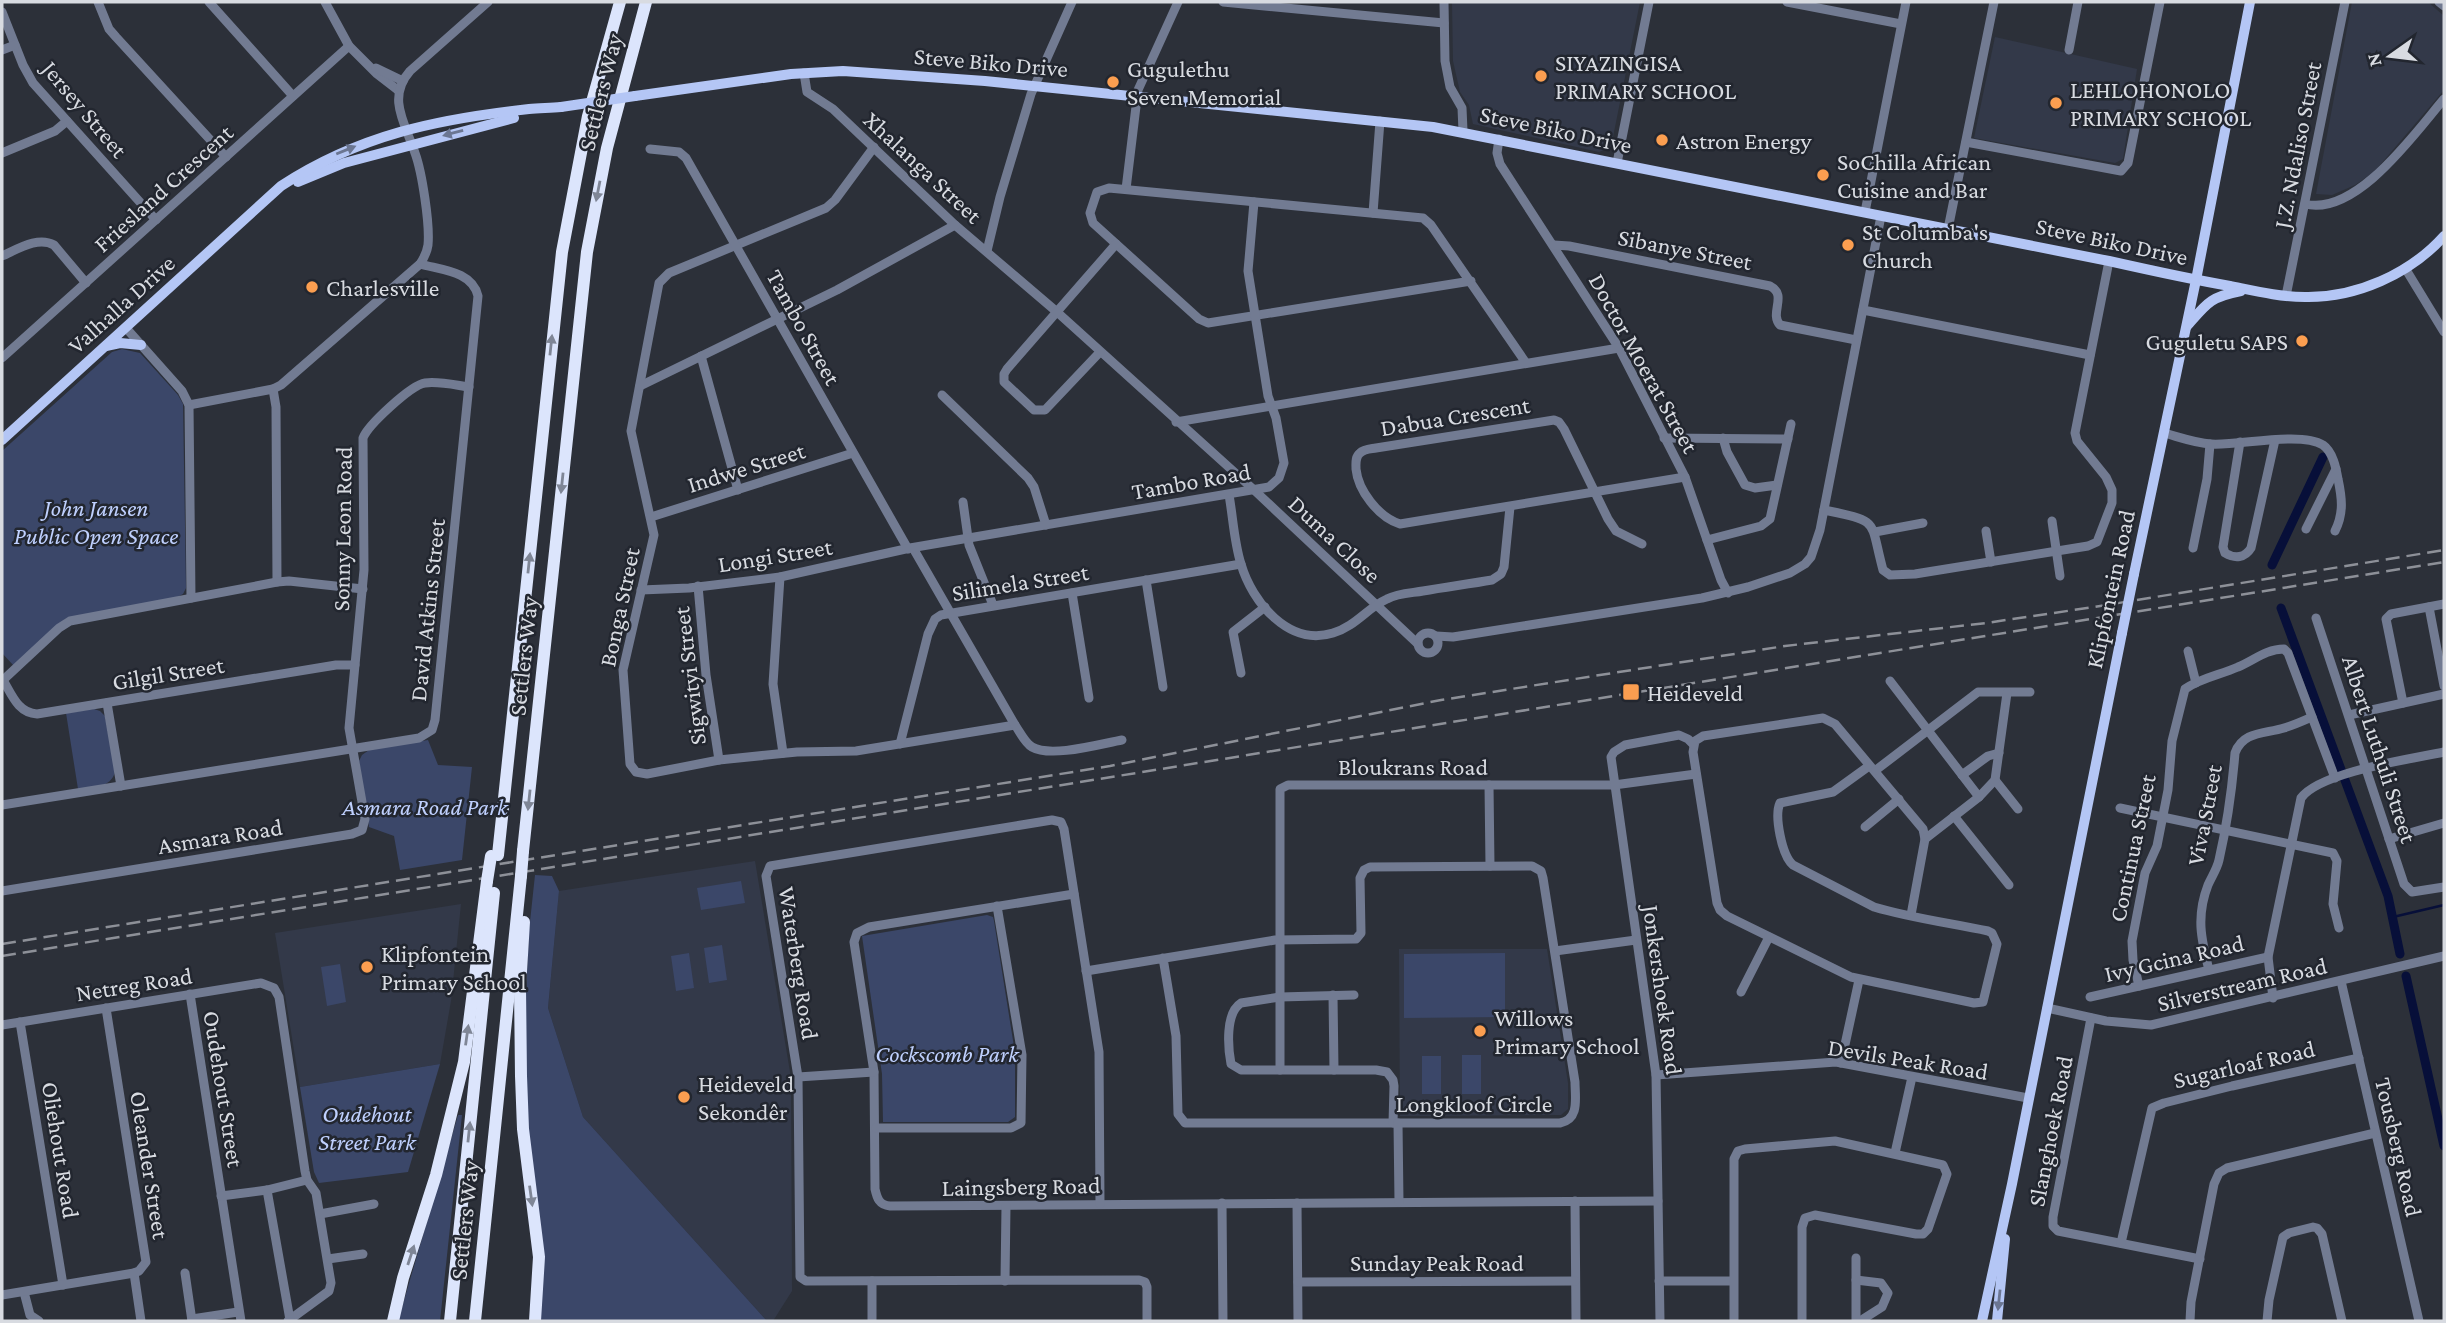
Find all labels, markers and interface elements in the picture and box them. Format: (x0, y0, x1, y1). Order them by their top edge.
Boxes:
north arrow (2355, 21, 2425, 91)
street label: Settlers Way (572, 30, 628, 153)
street label: Steve Biko Drive (913, 42, 1069, 82)
place label: SIYAZINGISA PRIMARY SCHOOL (1555, 49, 1736, 104)
text: N (2362, 51, 2386, 69)
street label: Jersey Street (36, 54, 134, 164)
place label: Gugulethu Seven Memorial (1127, 55, 1281, 110)
street label: J.Z. Ndaliso Street (2267, 58, 2327, 233)
marker: SIYAZINGISA PRIMARY SCHOOL (1533, 68, 1549, 84)
marker: Gugulethu Seven Memorial (1105, 74, 1121, 90)
place label: LEHLOHONOLO PRIMARY SCHOOL (2070, 76, 2251, 131)
marker: LEHLOHONOLO PRIMARY SCHOOL (2048, 95, 2064, 111)
street label: Steve Biko Drive (1478, 100, 1634, 158)
street label: Xhalanga Street (858, 106, 988, 229)
street label: Friesland Crescent (88, 118, 239, 257)
place label: Astron Energy (1676, 127, 1813, 154)
one-way arrow (442, 128, 464, 139)
marker: Astron Energy (1654, 132, 1670, 148)
one-way arrow (336, 144, 356, 156)
place label: SoChilla African Cuisine and Bar (1837, 148, 1991, 203)
marker: SoChilla African Cuisine and Bar (1815, 167, 1831, 183)
one-way arrow (592, 180, 603, 202)
street label: Steve Biko Drive (2034, 212, 2190, 270)
place label: St Columba's Church (1862, 218, 1988, 273)
street label: Sibanye Street (1616, 223, 1755, 275)
marker: St Columba's Church (1840, 237, 1856, 253)
street label: Valhalla Drive (62, 249, 180, 359)
street label: Tambo Street (761, 265, 847, 390)
street label: Doctor Moerat Street (1584, 269, 1705, 458)
place label: Charlesville (326, 274, 439, 301)
marker: Charlesville (304, 279, 320, 295)
place label: Guguletu SAPS (2146, 328, 2288, 355)
marker: Guguletu SAPS (2294, 333, 2310, 349)
one-way arrow (546, 334, 557, 356)
street label: Dabua Crescent (1378, 391, 1533, 441)
street label: Indwe Street (684, 436, 809, 498)
street label: Sonny Leon Road (327, 446, 357, 612)
street label: Tambo Road (1130, 457, 1253, 505)
one-way arrow (556, 472, 567, 494)
street label: Duma Close (1283, 490, 1387, 588)
park label: John Jansen Public Open Space (14, 494, 178, 549)
street label: Klipfontein Road (2080, 507, 2140, 671)
street label: David Atkins Street (404, 516, 450, 703)
street label: Longi Street (716, 532, 835, 577)
street label: Bonga Street (593, 544, 645, 669)
one-way arrow (523, 551, 534, 573)
street label: Silimela Street (950, 558, 1091, 606)
street label: Settlers Way (503, 594, 543, 717)
street label: Sigwityi Street (667, 604, 711, 747)
street label: Gilgil Street (110, 651, 227, 695)
street label: Albert Luthuli Street (2337, 652, 2423, 847)
place label: Heideveld (1647, 679, 1743, 706)
marker: Heideveld (1621, 682, 1641, 702)
street label: Bloukrans Road (1338, 753, 1488, 780)
street label: Viva Street (2181, 761, 2227, 868)
street label: Continua Street (2103, 771, 2161, 924)
one-way arrow (523, 789, 534, 811)
park label: Asmara Road Park (341, 793, 509, 820)
street label: Asmara Road (156, 813, 285, 859)
street label: Waterberg Road (774, 885, 824, 1042)
street label: Jonkershoek Road (1637, 901, 1688, 1077)
street label: Ivy Gcina Road (2101, 929, 2247, 987)
place label: Klipfontein Primary School (381, 940, 526, 995)
street label: Silverstream Road (2155, 951, 2330, 1017)
marker: Klipfontein Primary School (359, 959, 375, 975)
street label: Netreg Road (74, 961, 194, 1007)
place label: Willows Primary School (1494, 1004, 1639, 1059)
street label: Oudehout Street (198, 1009, 250, 1170)
marker: Willows Primary School (1472, 1023, 1488, 1039)
one-way arrow (462, 1024, 473, 1046)
street label: Devils Peak Road (1826, 1033, 1990, 1085)
street label: Sugarloaf Road (2171, 1035, 2318, 1093)
park label: Cockscomb Park (875, 1040, 1020, 1067)
street label: Slanghoek Road (2022, 1053, 2078, 1209)
place label: Heideveld Sekondêr (698, 1070, 794, 1125)
street label: Tousberg Road (2370, 1075, 2428, 1219)
street label: Oliehout Road (37, 1080, 85, 1221)
street label: Oleander Street (125, 1089, 175, 1242)
marker: Heideveld Sekondêr (676, 1089, 692, 1105)
street label: Longkloof Circle (1396, 1090, 1552, 1117)
park label: Oudehout Street Park (318, 1100, 417, 1155)
one-way arrow (464, 1120, 475, 1142)
street label: Settlers Way (444, 1158, 484, 1281)
street label: Laingsberg Road (941, 1171, 1101, 1201)
one-way arrow (526, 1185, 537, 1207)
one-way arrow (406, 1245, 417, 1266)
street label: Sunday Peak Road (1350, 1249, 1524, 1276)
one-way arrow (1993, 1290, 2004, 1312)

